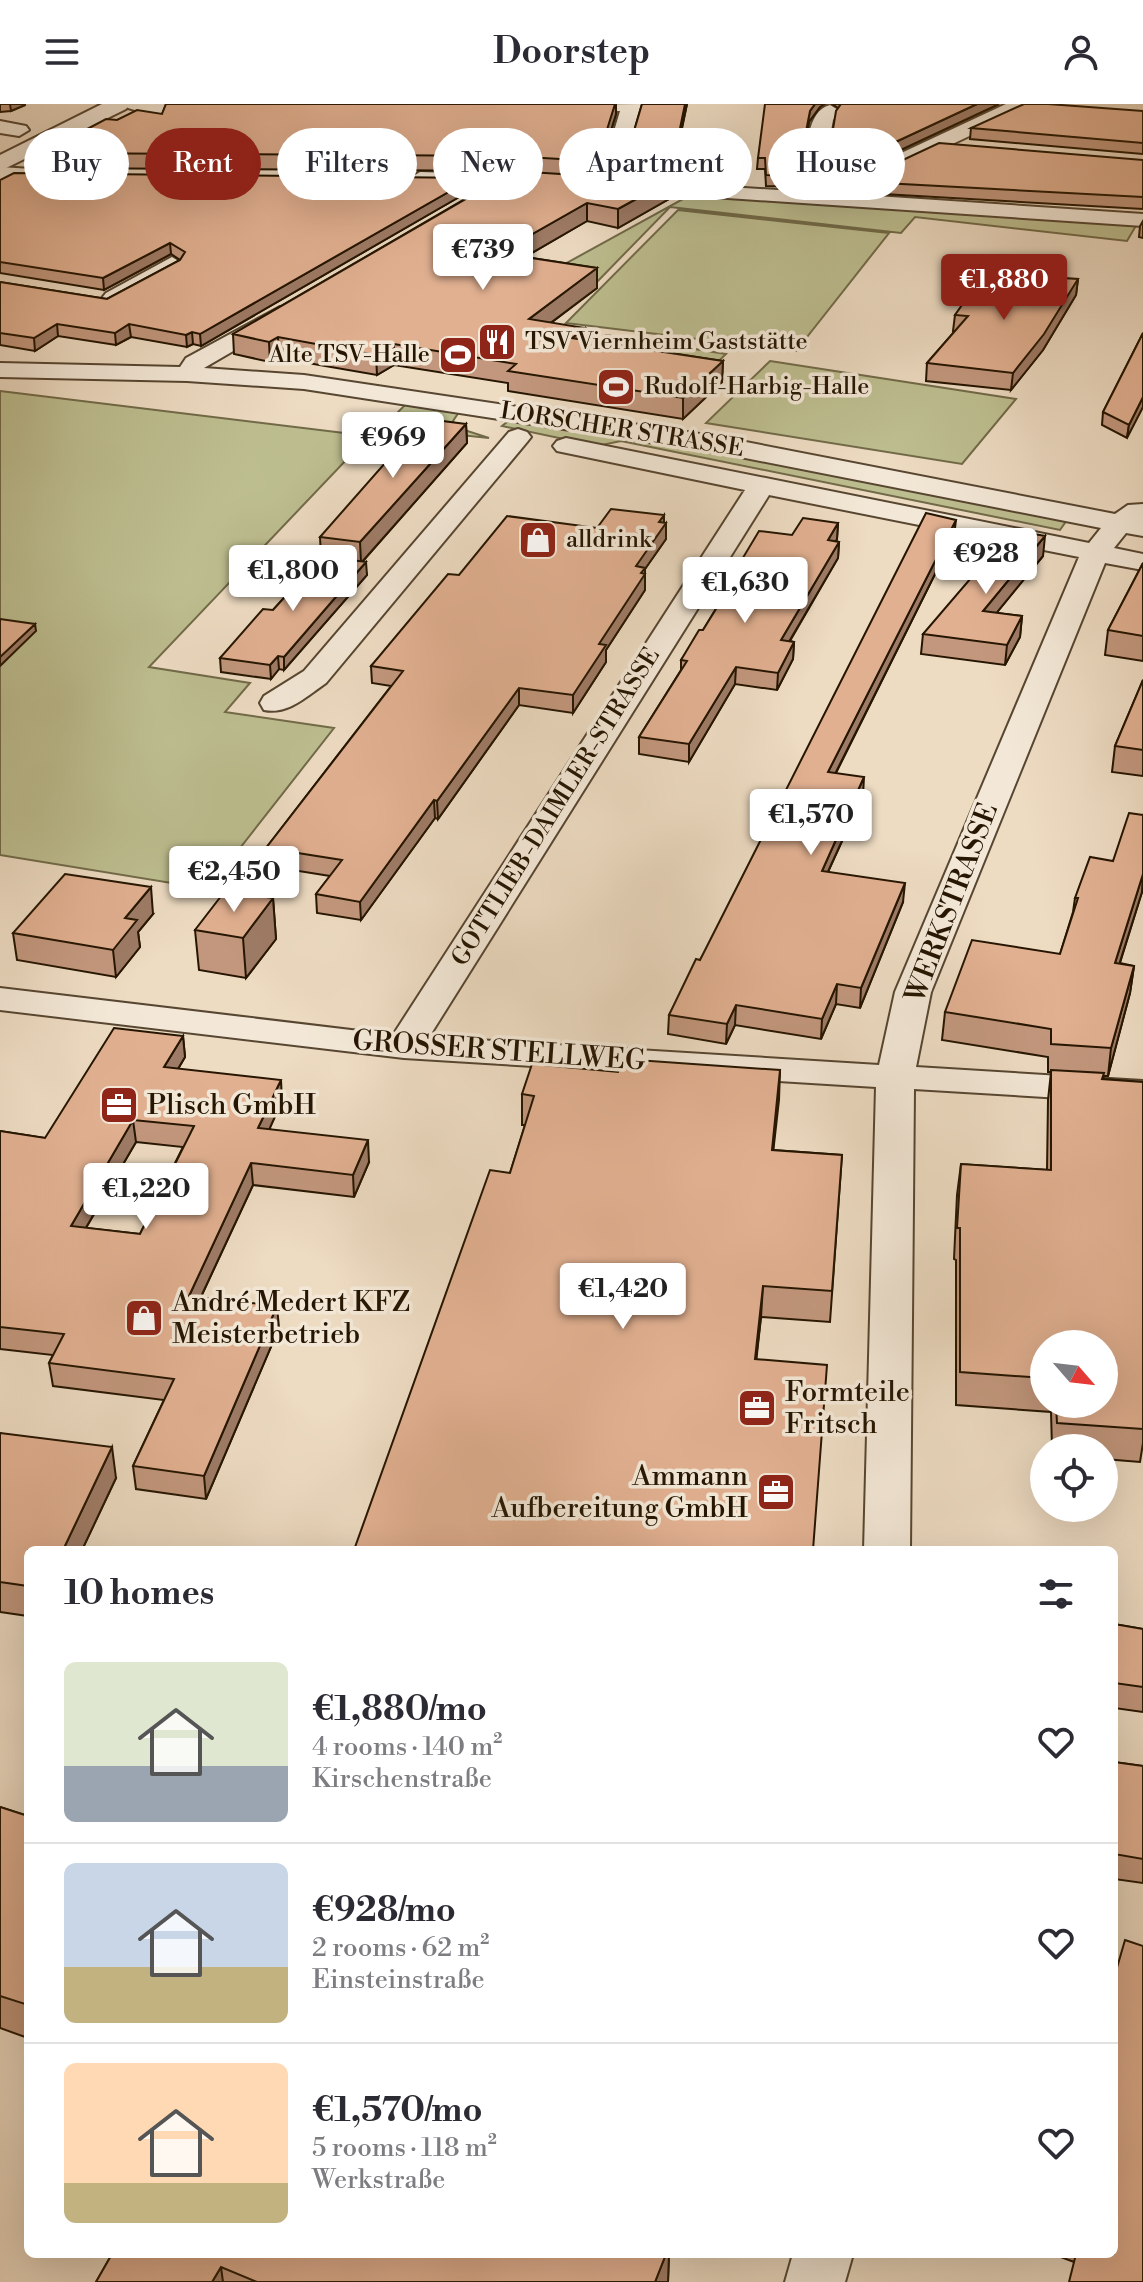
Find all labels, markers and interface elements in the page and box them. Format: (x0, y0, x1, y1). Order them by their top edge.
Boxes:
icon: menu (40, 30, 84, 74)
text: Doorstep (493, 30, 650, 75)
icon: person (1059, 30, 1103, 74)
chip: Buy (24, 128, 129, 200)
chip: Rent (145, 128, 261, 200)
chip: Filters (277, 128, 417, 200)
chip: New (433, 128, 543, 200)
chip: Apartment (559, 128, 752, 200)
chip: House (768, 128, 905, 200)
pin: €739 (436, 224, 530, 292)
text: €739 (451, 234, 515, 266)
pin: €1,880 (939, 254, 1069, 322)
text: €1,880 (959, 264, 1049, 296)
restaurant icon: TSV Viernheim Gaststätte (476, 321, 518, 363)
place label: TSV Viernheim Gaststätte (525, 327, 808, 357)
sports icon: Alte TSV-Halle (437, 334, 479, 376)
place label: Alte TSV-Halle (268, 340, 430, 370)
sports icon: Rudolf-Harbig-Halle (595, 366, 637, 408)
place label: Rudolf-Harbig-Halle (644, 372, 869, 402)
street label: LORSCHER STRASSE (498, 396, 746, 464)
pin: €969 (346, 412, 440, 480)
text: €969 (360, 422, 426, 454)
shop icon: alldrink (517, 519, 559, 561)
place label: alldrink (566, 525, 653, 555)
pin: €928 (939, 528, 1033, 596)
text: €928 (953, 538, 1019, 570)
pin: €1,800 (228, 545, 358, 613)
text: €1,800 (247, 555, 339, 587)
pin: €1,630 (680, 557, 810, 625)
text: €1,630 (701, 567, 789, 599)
street label: GOTTLIEB-DAIMLER-STRASSE (445, 642, 667, 972)
pin: €1,570 (746, 789, 876, 857)
street label: WERKSTRASSE (897, 798, 1006, 1009)
text: €1,570 (768, 799, 854, 831)
pin: €2,450 (169, 846, 299, 914)
text: €2,450 (187, 856, 281, 888)
street label: GROSSER STELLWEG (351, 1023, 647, 1079)
office icon: Plisch GmbH (98, 1084, 140, 1126)
place label: Plisch GmbH (147, 1088, 316, 1123)
pin: €1,220 (81, 1163, 211, 1231)
text: €1,220 (101, 1173, 191, 1205)
pin: €1,420 (558, 1263, 688, 1331)
text: €1,420 (578, 1273, 668, 1305)
place label: André Medert KFZ Meisterbetrieb (171, 1285, 410, 1352)
shop icon: André Medert KFZ Meisterbetrieb (123, 1297, 165, 1339)
north arrow (1030, 1330, 1118, 1418)
map controls (1030, 1330, 1118, 1522)
place label: Formteile Fritsch (785, 1375, 910, 1442)
office icon: Formteile Fritsch (736, 1387, 778, 1429)
button: locate (1030, 1434, 1118, 1522)
place label: Ammann Aufbereitung GmbH (491, 1459, 749, 1526)
office icon: Ammann Aufbereitung GmbH (755, 1471, 797, 1513)
icon: filters (1034, 1572, 1078, 1616)
text: 10 homes (64, 1573, 214, 1615)
text: €1,880/mo (312, 1689, 487, 1731)
icon: home (128, 1694, 224, 1790)
icon: heart (1034, 1720, 1078, 1764)
text: 4 rooms · 140 m² (312, 1731, 502, 1763)
text: Kirschenstraße (312, 1763, 492, 1795)
text: €928/mo (312, 1890, 456, 1932)
icon: home (128, 1895, 224, 1991)
icon: heart (1034, 1921, 1078, 1965)
text: 2 rooms · 62 m² (312, 1932, 489, 1964)
text: Einsteinstraße (312, 1964, 485, 1996)
text: €1,570/mo (312, 2090, 482, 2132)
icon: home (128, 2095, 224, 2191)
icon: heart (1034, 2121, 1078, 2165)
text: 5 rooms · 118 m² (312, 2132, 497, 2164)
text: Werkstraße (312, 2164, 445, 2196)

